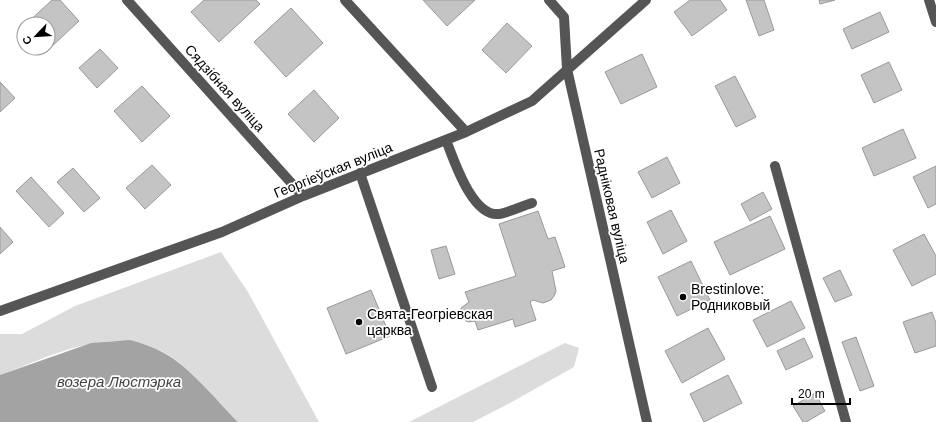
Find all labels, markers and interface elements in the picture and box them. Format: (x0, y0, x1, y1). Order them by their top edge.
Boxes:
north arrow (16, 16, 56, 56)
text: С (20, 34, 34, 46)
street label: Сядзібная вуліца (182, 41, 268, 135)
street label: Георгіеўская вуліца (271, 139, 395, 201)
street label: Радніковая вуліца (591, 147, 633, 265)
place label: Brestinlove: Родниковый (691, 281, 770, 313)
marker: Brestinlove: Родниковый (678, 292, 688, 302)
place label: Свята-Геогріевская царква (367, 306, 493, 338)
marker: Свята-Геогріевская царква (354, 317, 364, 327)
water label: возера Люстэрка (57, 373, 181, 390)
scale bar (792, 380, 850, 406)
text: 20 m (798, 387, 825, 401)

